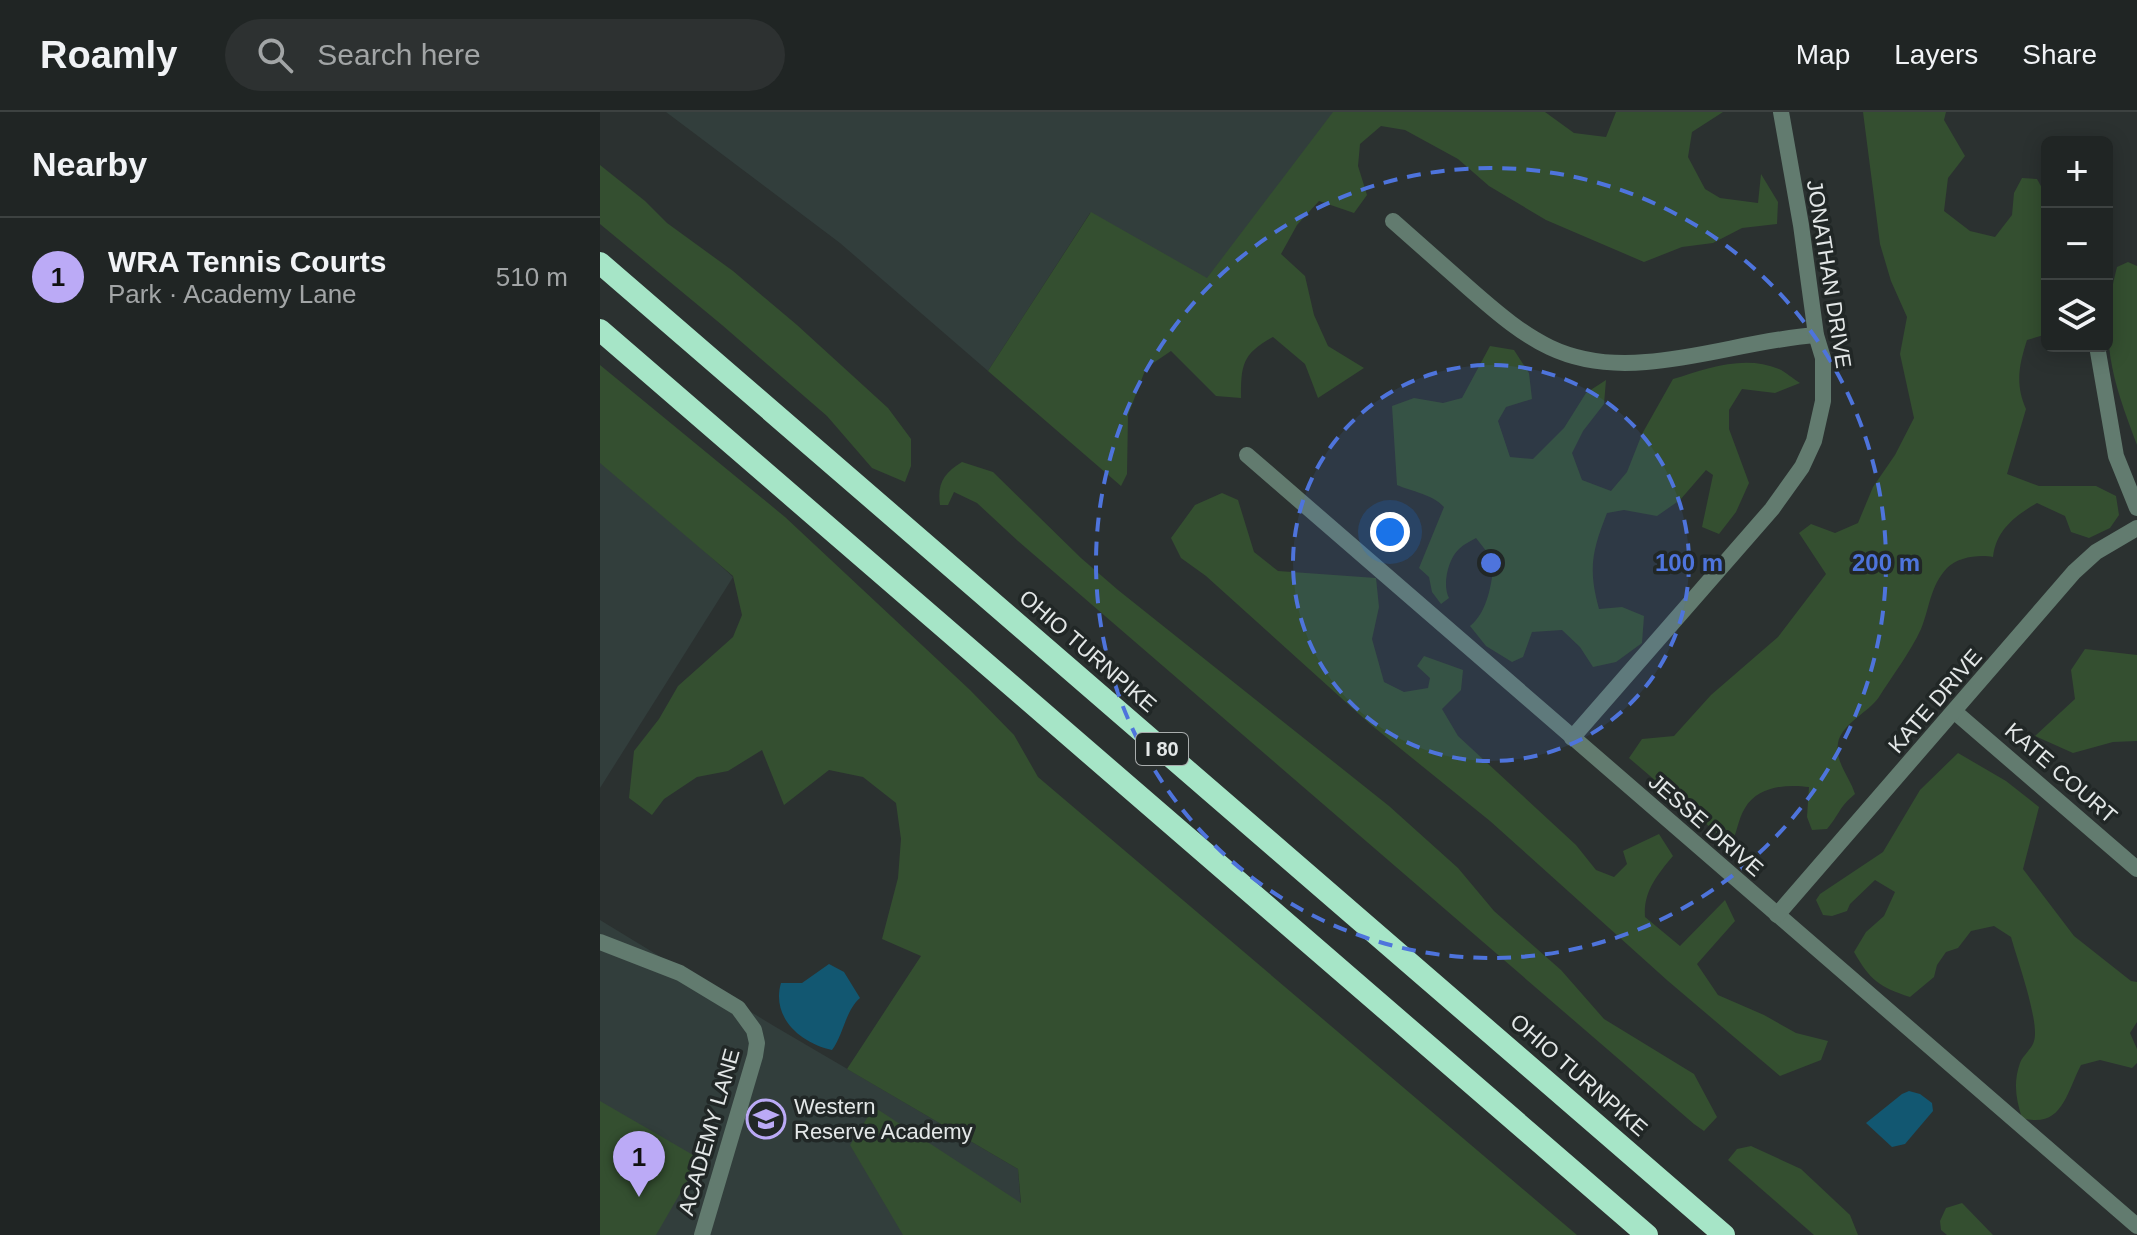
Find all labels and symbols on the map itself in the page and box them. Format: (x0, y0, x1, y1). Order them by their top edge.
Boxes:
street label: JONATHAN DRIVE (1802, 178, 1856, 370)
your location (1370, 512, 1410, 552)
centre of rings (1477, 549, 1505, 577)
text: 100 m (1655, 549, 1723, 576)
text: 200 m (1852, 549, 1920, 576)
street label: OHIO TURNPIKE (1014, 585, 1162, 717)
street label: KATE DRIVE (1883, 644, 1987, 758)
street label: KATE COURT (2000, 718, 2122, 828)
road number: I 80 (1136, 733, 1188, 765)
street label: JESSE DRIVE (1644, 769, 1768, 881)
street label: OHIO TURNPIKE (1505, 1009, 1653, 1141)
street label: ACADEMY LANE (673, 1046, 745, 1218)
place label: Western Reserve Academy (794, 1094, 973, 1144)
school or university icon: Western Reserve Academy (745, 1098, 787, 1140)
pin: 1 (613, 1131, 665, 1197)

